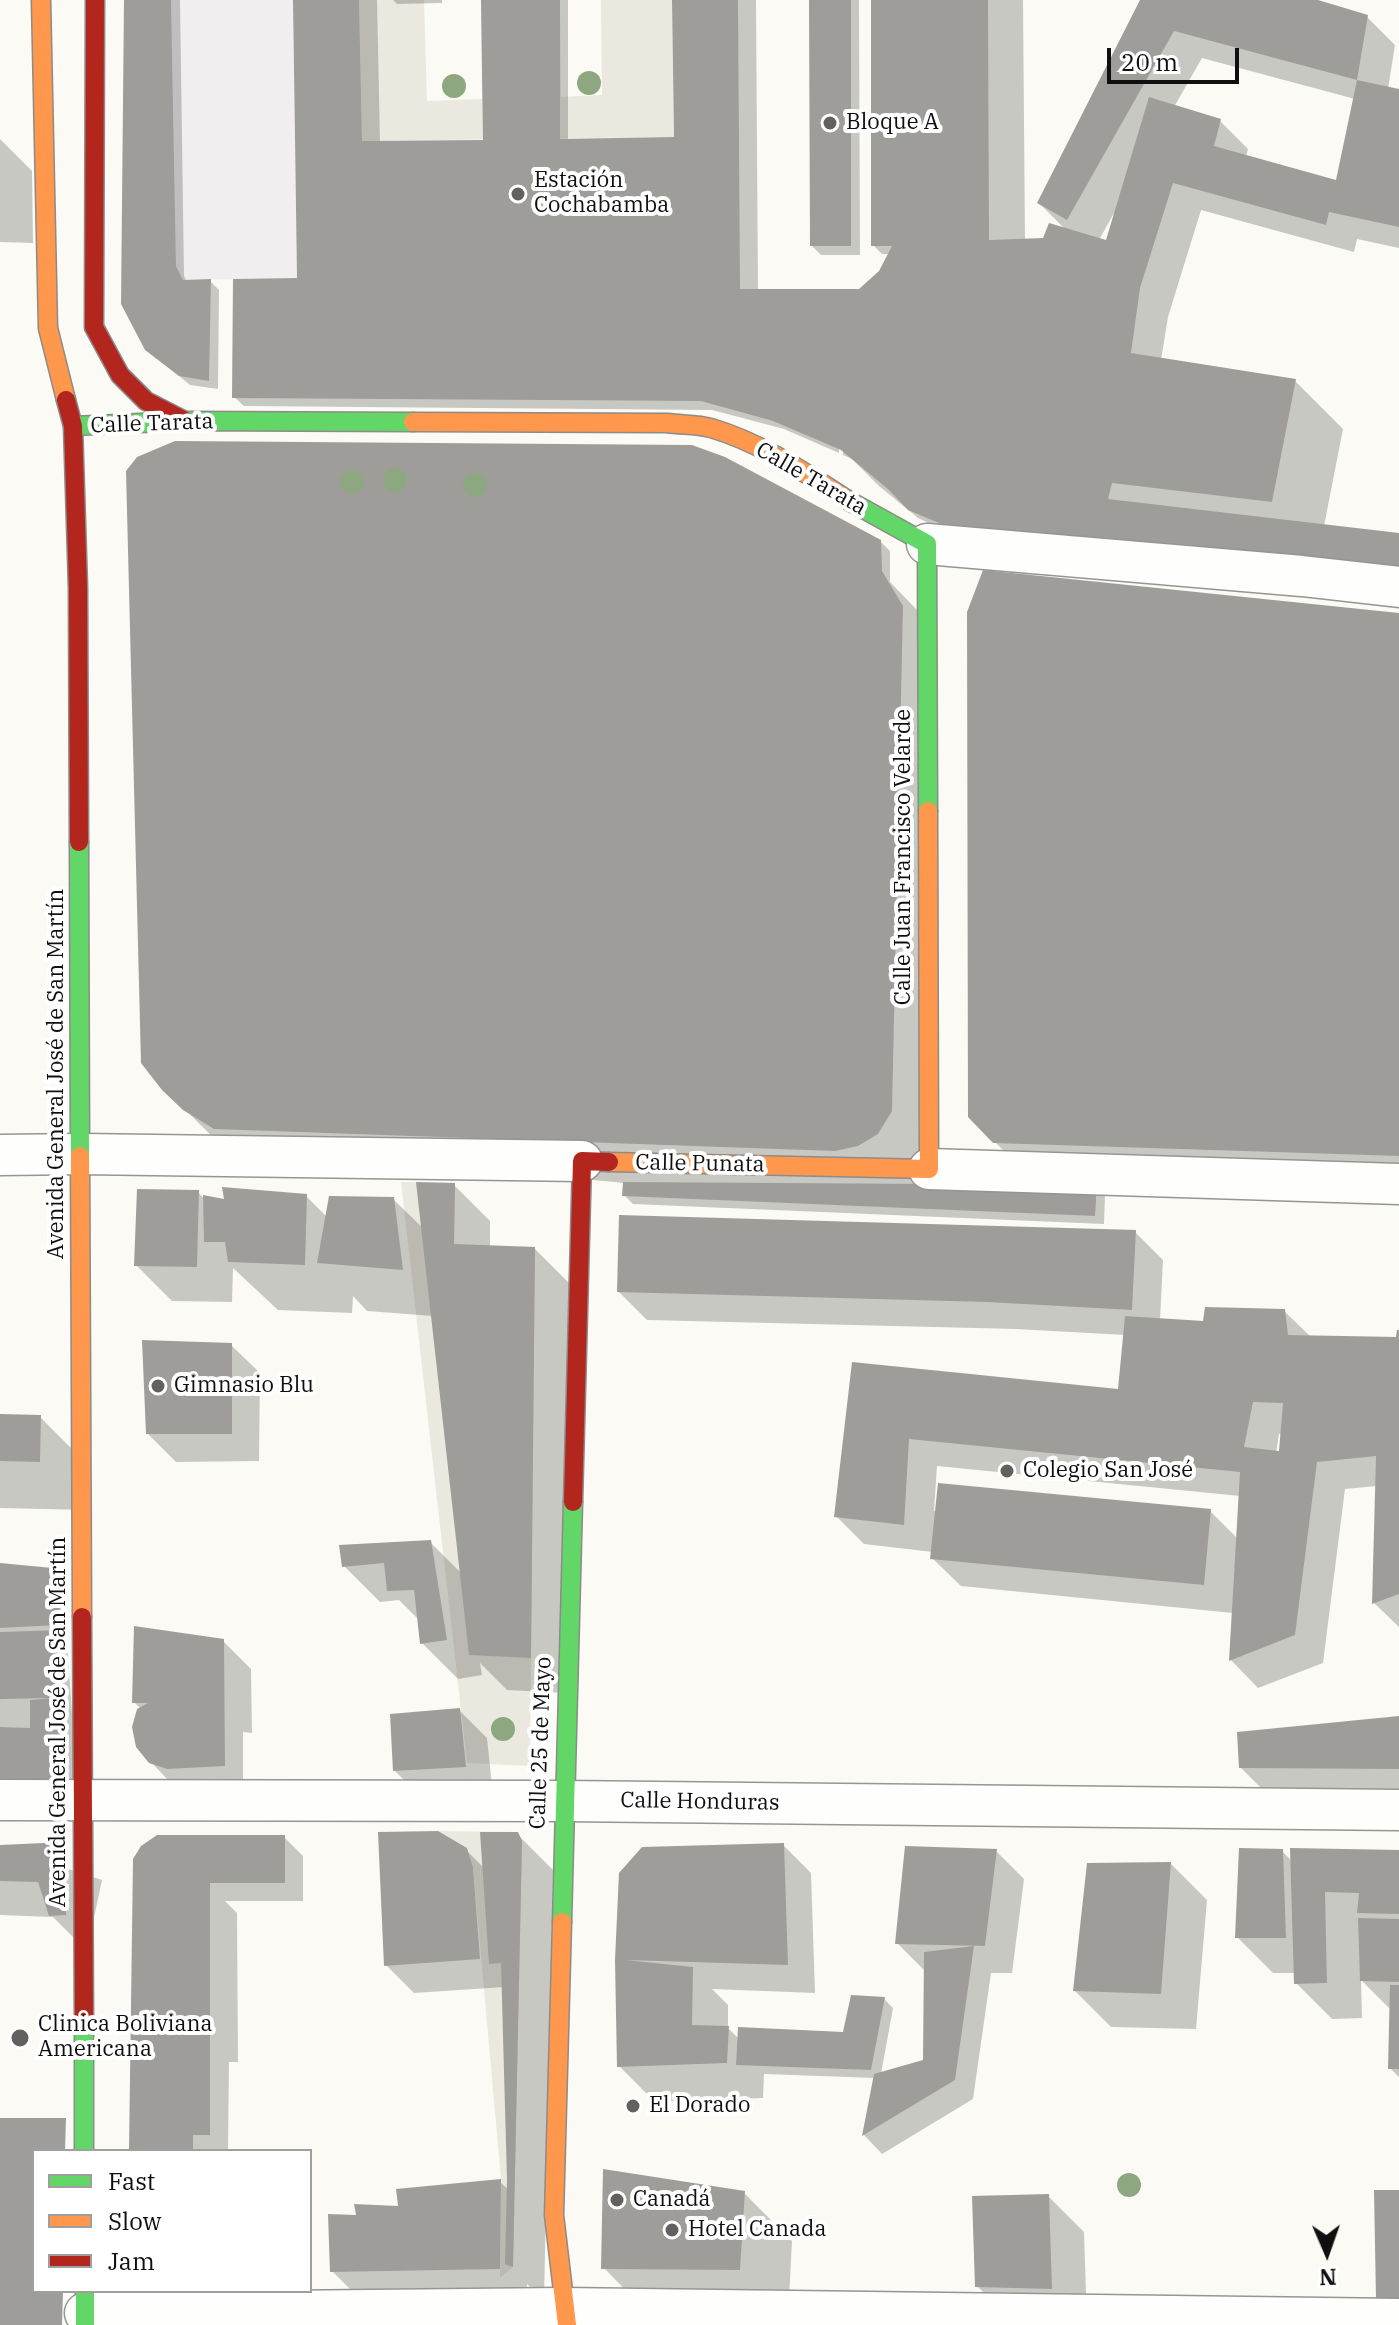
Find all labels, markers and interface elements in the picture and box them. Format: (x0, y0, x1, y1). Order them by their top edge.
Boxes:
scale bar (1111, 32, 1243, 82)
text: 20 m (1121, 46, 1178, 78)
place label: Bloque A (846, 110, 939, 136)
marker: Bloque A (821, 114, 839, 132)
place label: Estación Cochabamba (534, 168, 669, 220)
marker: Estación Cochabamba (509, 185, 527, 203)
street label: Calle Tarata (90, 409, 214, 439)
street label: Calle Tarata (751, 437, 871, 521)
street label: Calle Juan Francisco Velarde (891, 709, 917, 1005)
street label: Avenida General José de San Martín (44, 889, 70, 1259)
street label: Calle Punata (635, 1150, 765, 1178)
place label: Gimnasio Blu (174, 1373, 314, 1399)
marker: Gimnasio Blu (149, 1377, 167, 1395)
place label: Colegio San José (1023, 1458, 1193, 1484)
marker: Colegio San José (998, 1462, 1016, 1480)
street label: Avenida General José de San Martín (46, 1537, 72, 1907)
street label: Calle 25 de Mayo (525, 1656, 557, 1830)
street label: Calle Honduras (620, 1787, 780, 1817)
place label: Clinica Boliviana Americana (38, 2012, 213, 2064)
marker: Clinica Boliviana Americana (9, 2027, 31, 2049)
place label: El Dorado (649, 2093, 750, 2119)
marker: El Dorado (624, 2097, 642, 2115)
legend (32, 2149, 312, 2293)
text: Fast (108, 2165, 155, 2197)
place label: Canadá (633, 2187, 711, 2213)
marker: Canadá (608, 2191, 626, 2209)
text: Slow (108, 2205, 161, 2237)
north arrow (1287, 2213, 1367, 2293)
place label: Hotel Canada (688, 2217, 827, 2243)
marker: Hotel Canada (663, 2221, 681, 2239)
text: Jam (108, 2245, 155, 2277)
text: N (1319, 2263, 1337, 2292)

